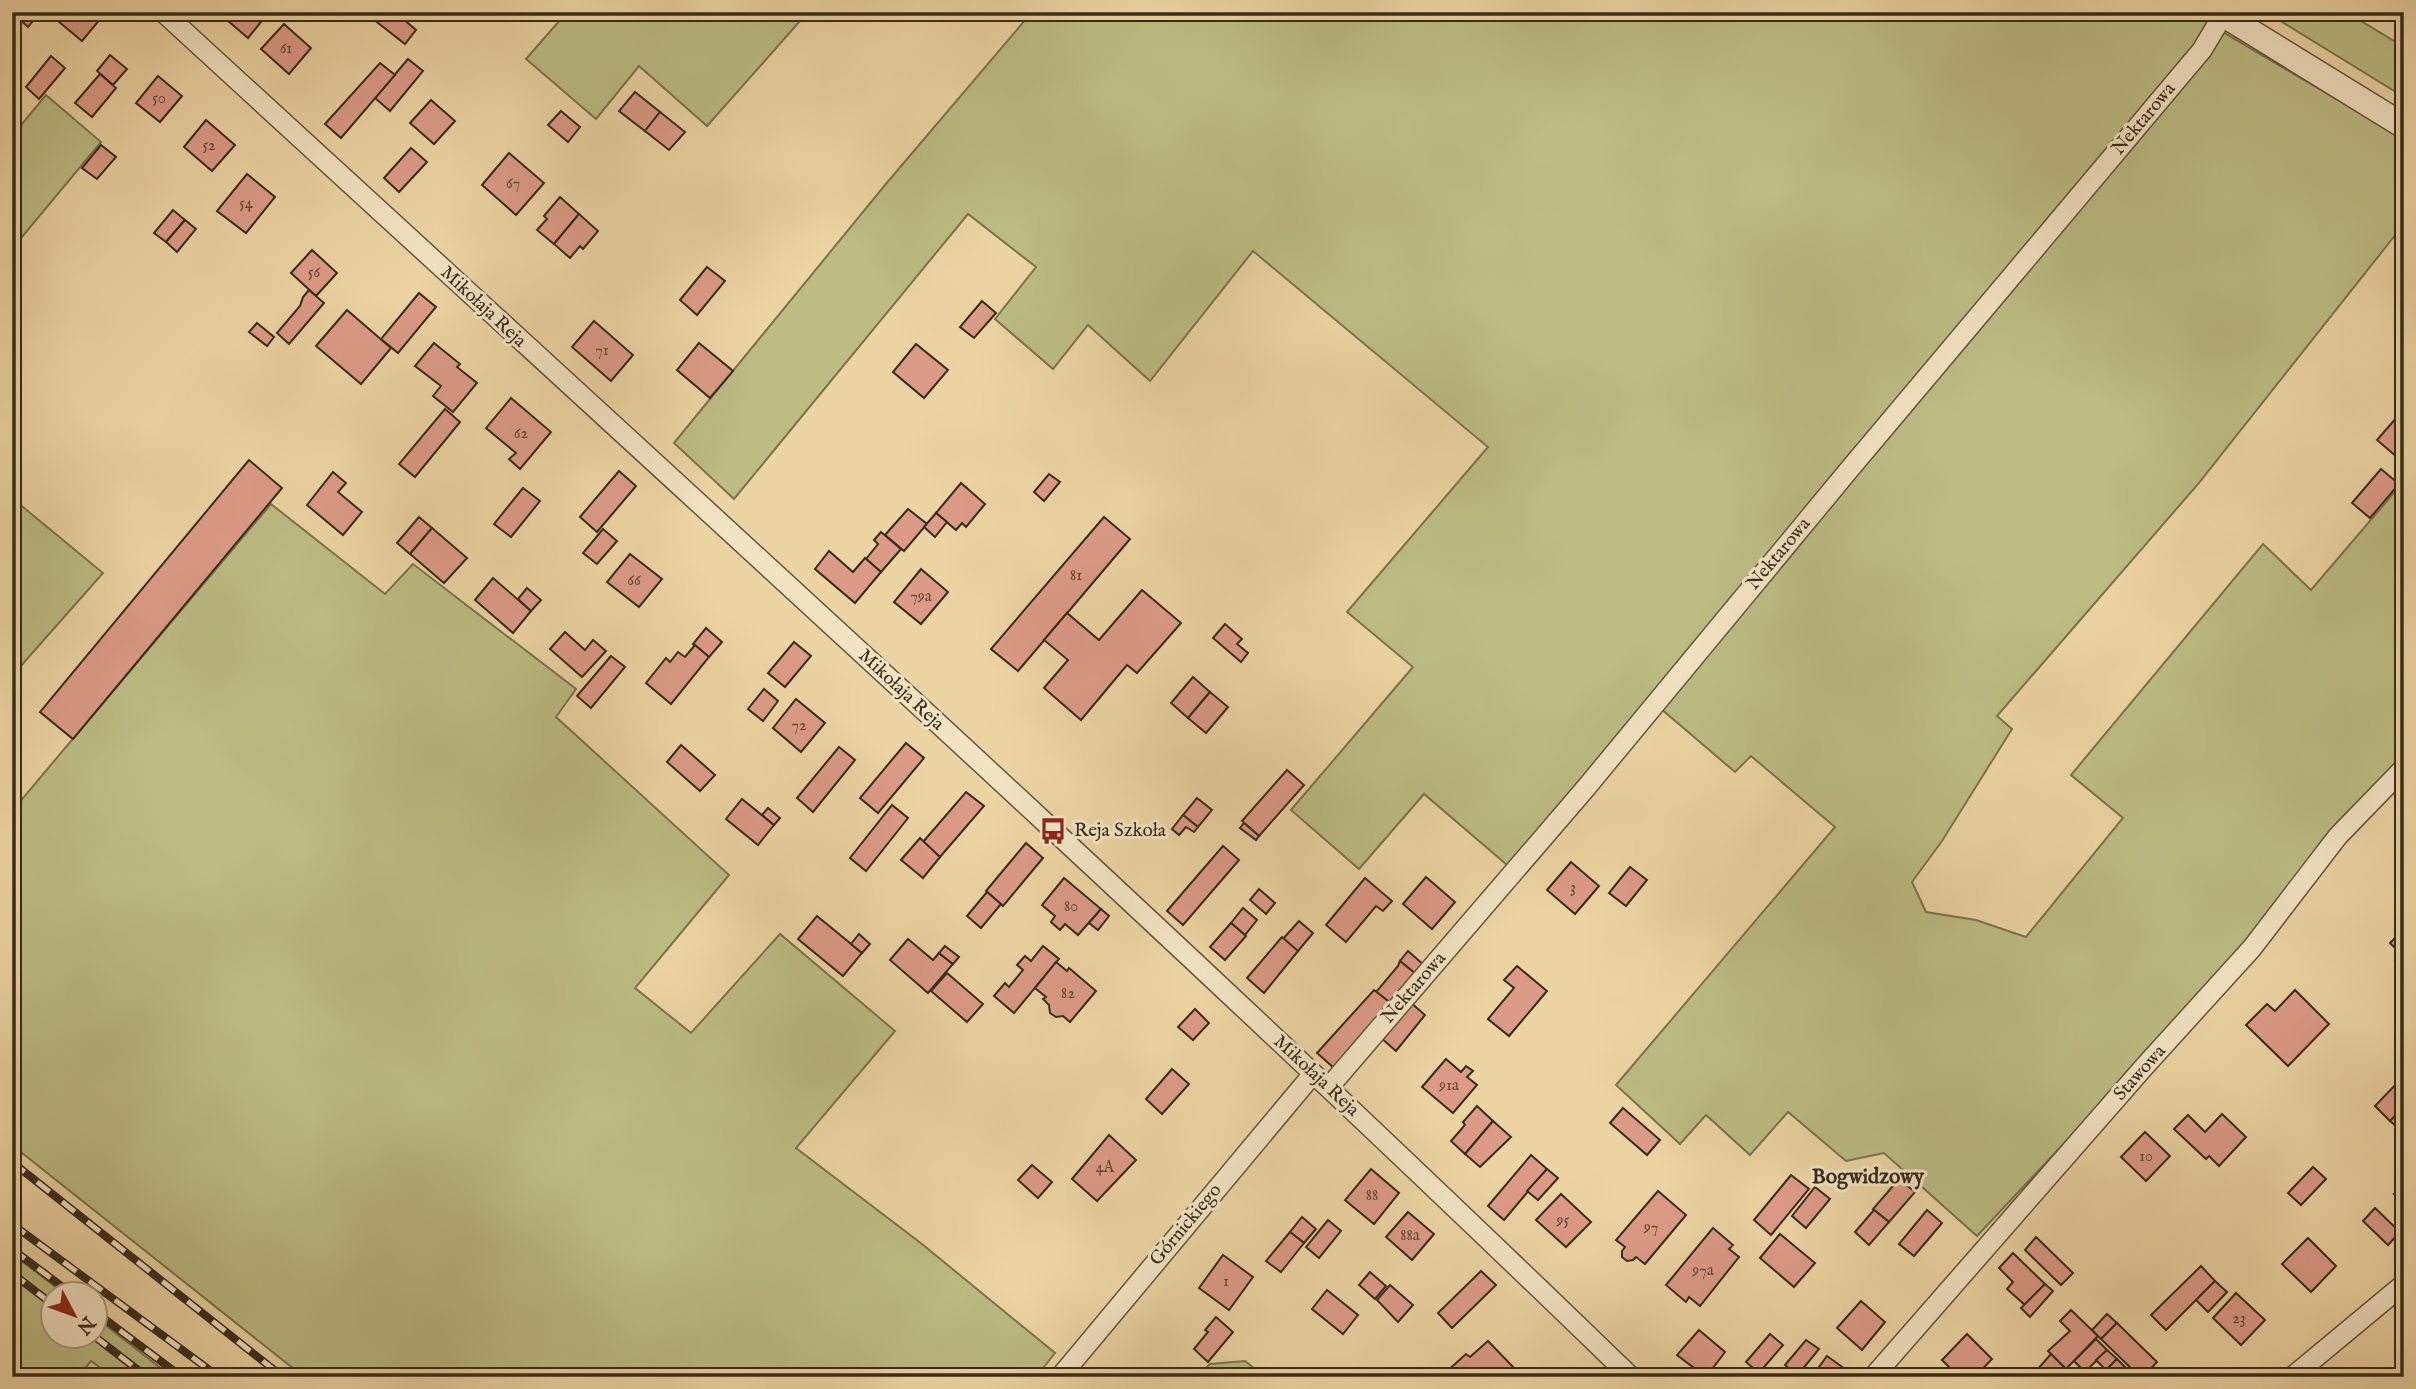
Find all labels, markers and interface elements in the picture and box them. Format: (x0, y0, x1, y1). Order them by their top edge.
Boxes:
house number: 61 (280, 39, 292, 59)
street label: Nektarowa (2107, 77, 2182, 160)
house number: 50 (152, 89, 166, 109)
house number: 52 (202, 136, 216, 156)
house number: 67 (506, 174, 520, 194)
house number: 54 (239, 194, 253, 214)
street label: Mikołaja Reja (435, 261, 532, 354)
house number: 56 (308, 263, 321, 283)
house number: 71 (595, 341, 609, 361)
house number: 62 (514, 424, 528, 444)
street label: Nektarowa (1742, 512, 1817, 595)
house number: 81 (1070, 566, 1082, 586)
house number: 66 (627, 571, 641, 591)
house number: 79a (910, 587, 932, 607)
street label: Mikołaja Reja (853, 644, 950, 737)
house number: 72 (792, 716, 807, 736)
bus stop icon: Reja Szkoła (1038, 816, 1068, 846)
place label: Reja Szkoła (1074, 819, 1167, 843)
house number: 3 (1570, 878, 1576, 898)
house number: 80 (1064, 897, 1078, 917)
street label: Nektarowa (1376, 947, 1452, 1029)
house number: 82 (1061, 984, 1075, 1004)
street label: Mikołaja Reja (1268, 1030, 1365, 1123)
street label: Stawowa (2109, 1039, 2172, 1106)
house number: 91a (1438, 1076, 1459, 1096)
house number: 10 (2139, 1147, 2153, 1167)
house number: 4A (1096, 1158, 1116, 1178)
district label: Bogwidzowy (1812, 1164, 1925, 1191)
street label: Górnickiego (1145, 1179, 1227, 1271)
house number: 88 (1366, 1186, 1378, 1206)
house number: 95 (1556, 1211, 1570, 1231)
house number: 97 (1643, 1218, 1658, 1238)
house number: 88a (1400, 1226, 1420, 1246)
house number: 97a (1691, 1261, 1714, 1281)
house number: 1 (1223, 1272, 1229, 1292)
north arrow (38, 1280, 108, 1350)
house number: 23 (2232, 1309, 2246, 1329)
text: N (71, 1310, 100, 1339)

